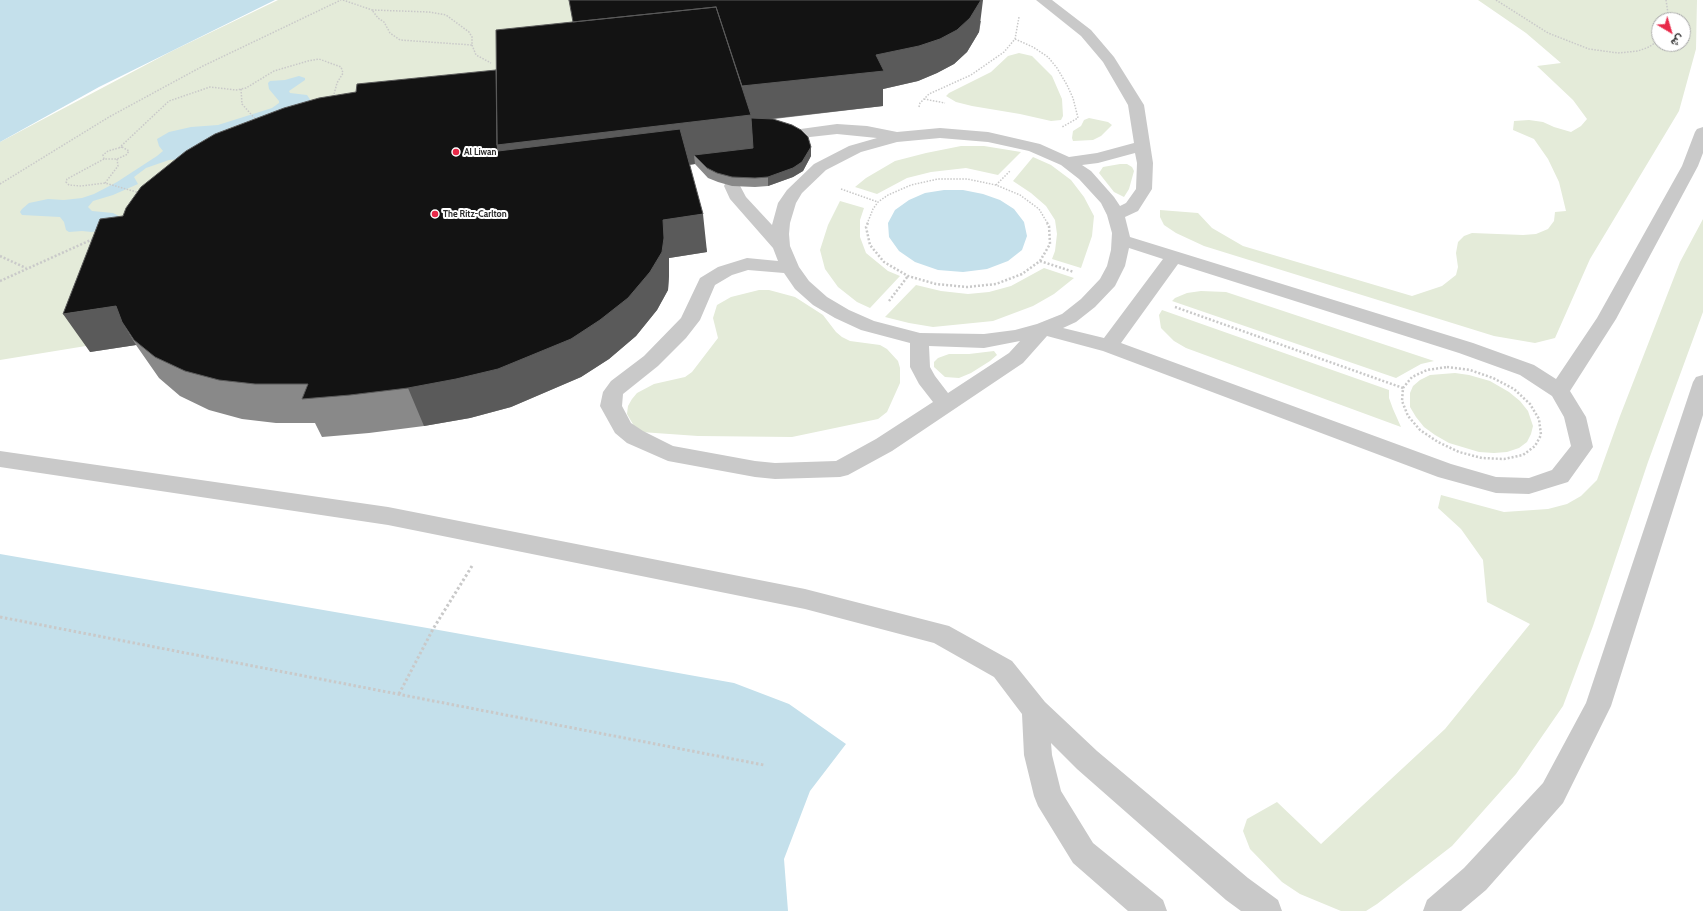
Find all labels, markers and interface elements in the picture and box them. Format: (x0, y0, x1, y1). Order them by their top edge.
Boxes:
north arrow (1651, 12, 1691, 52)
text: ش (1668, 31, 1687, 50)
marker: Al Liwan (451, 147, 461, 157)
place label: Al Liwan (464, 147, 497, 157)
marker: The Ritz-Carlton (430, 209, 440, 219)
place label: The Ritz-Carlton (443, 209, 507, 219)

